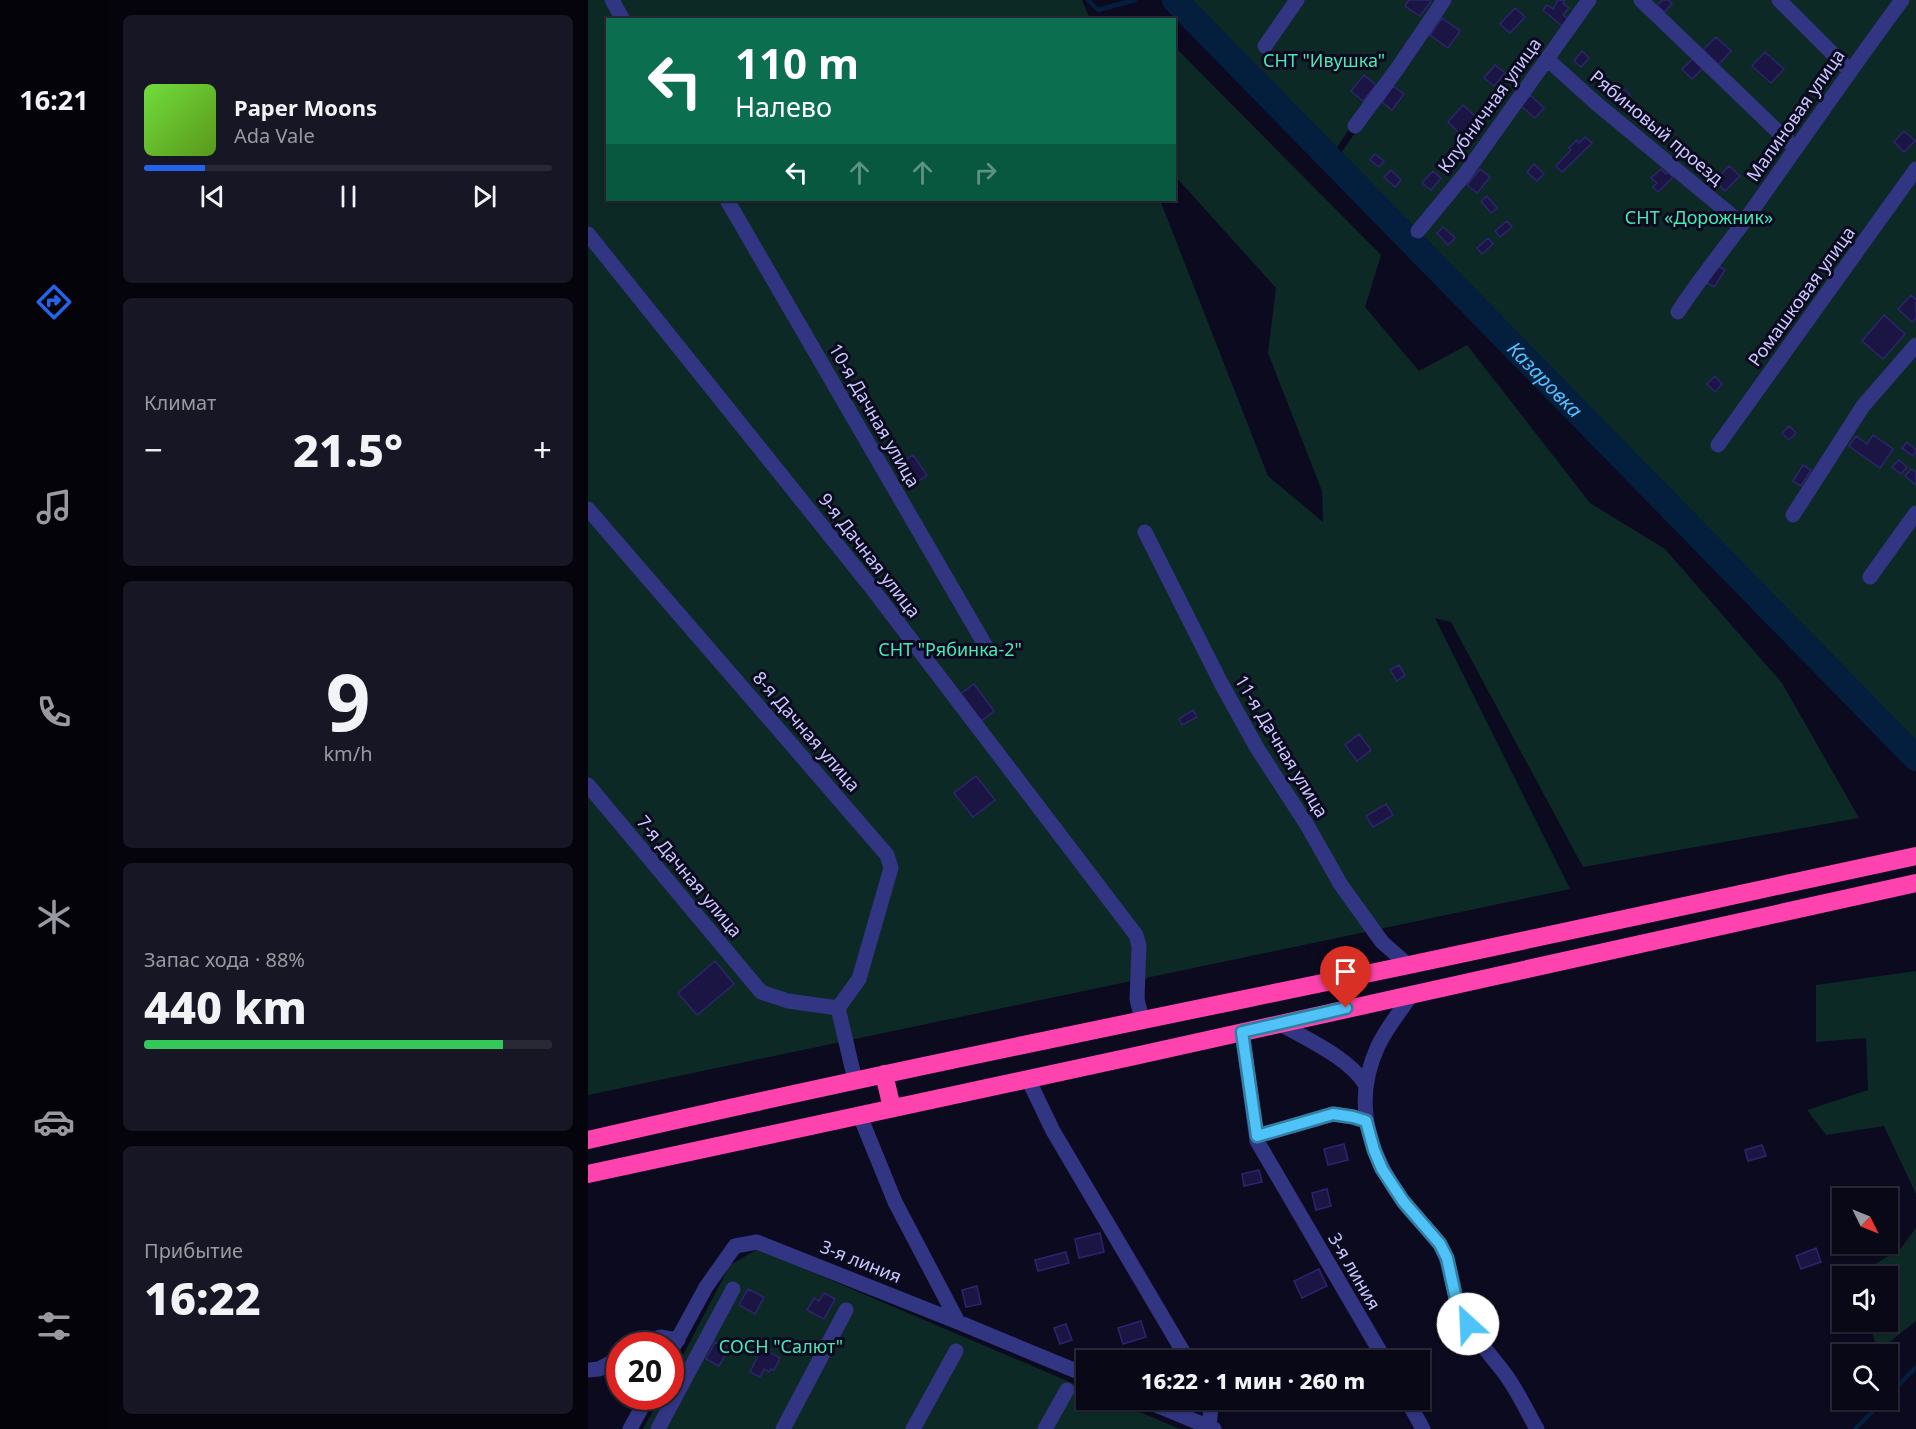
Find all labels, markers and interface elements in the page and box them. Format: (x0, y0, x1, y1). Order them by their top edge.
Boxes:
street label: Клубничная улица (1432, 33, 1546, 177)
text: 110 m (735, 34, 859, 91)
icon: left (636, 42, 714, 120)
street label: Малиновая улица (1740, 44, 1850, 186)
park label: СНТ "Ивушка" (1263, 48, 1385, 72)
street label: Рябиновый проезд (1585, 64, 1729, 190)
text: 16:21 (19, 81, 89, 118)
text: Налево (735, 88, 832, 125)
text: Paper Moons (234, 92, 377, 122)
text: Ada Vale (234, 122, 315, 149)
icon: left (780, 156, 813, 189)
icon: ahead (843, 156, 876, 189)
icon: ahead (906, 156, 939, 189)
icon: right (969, 156, 1002, 189)
icon: previous (196, 180, 229, 213)
icon: pause (332, 180, 365, 213)
icon: next (468, 180, 501, 213)
park label: СНТ «Дорожник» (1625, 205, 1773, 229)
street label: Ромашковая улица (1742, 221, 1860, 371)
icon: directions (33, 281, 75, 323)
water label: Казаровка (1502, 335, 1589, 423)
street label: 10-я Дачная улица (824, 339, 926, 491)
text: Климат (144, 389, 216, 416)
text: 21.5° (293, 419, 403, 480)
text: − (144, 427, 163, 472)
text: + (533, 427, 552, 472)
icon: music (33, 486, 75, 528)
street label: 9-я Дачная улица (814, 488, 926, 622)
park label: СНТ "Рябинка-2" (878, 637, 1022, 661)
text: 9 (326, 648, 370, 754)
street label: 8-я Дачная улица (748, 666, 866, 796)
street label: 11-я Дачная улица (1230, 670, 1334, 822)
icon: phone (33, 691, 75, 733)
text: km/h (323, 740, 373, 767)
street label: 7-я Дачная улица (632, 810, 748, 942)
icon: climate (33, 896, 75, 938)
text: Запас хода · 88% (144, 946, 305, 973)
pin (1320, 946, 1371, 1008)
icon: arrive (1329, 955, 1362, 988)
text: 440 km (144, 976, 307, 1037)
icon: car (33, 1101, 75, 1143)
north arrow (1832, 1188, 1898, 1254)
map controls (1832, 1188, 1898, 1410)
street label: 3-я линия (1323, 1228, 1387, 1314)
street label: 3-я линия (817, 1234, 905, 1288)
text: Прибытие (144, 1237, 243, 1264)
button: sound (1832, 1266, 1898, 1332)
text: 16:22 (144, 1267, 261, 1328)
position arrow (1436, 1292, 1500, 1356)
icon: filters (33, 1305, 75, 1347)
speed limit sign: 20 (606, 1332, 684, 1410)
park label: СОСН "Салют" (719, 1334, 843, 1358)
button: search (1832, 1344, 1898, 1410)
text: 16:22 · 1 мин · 260 m (1141, 1365, 1365, 1395)

